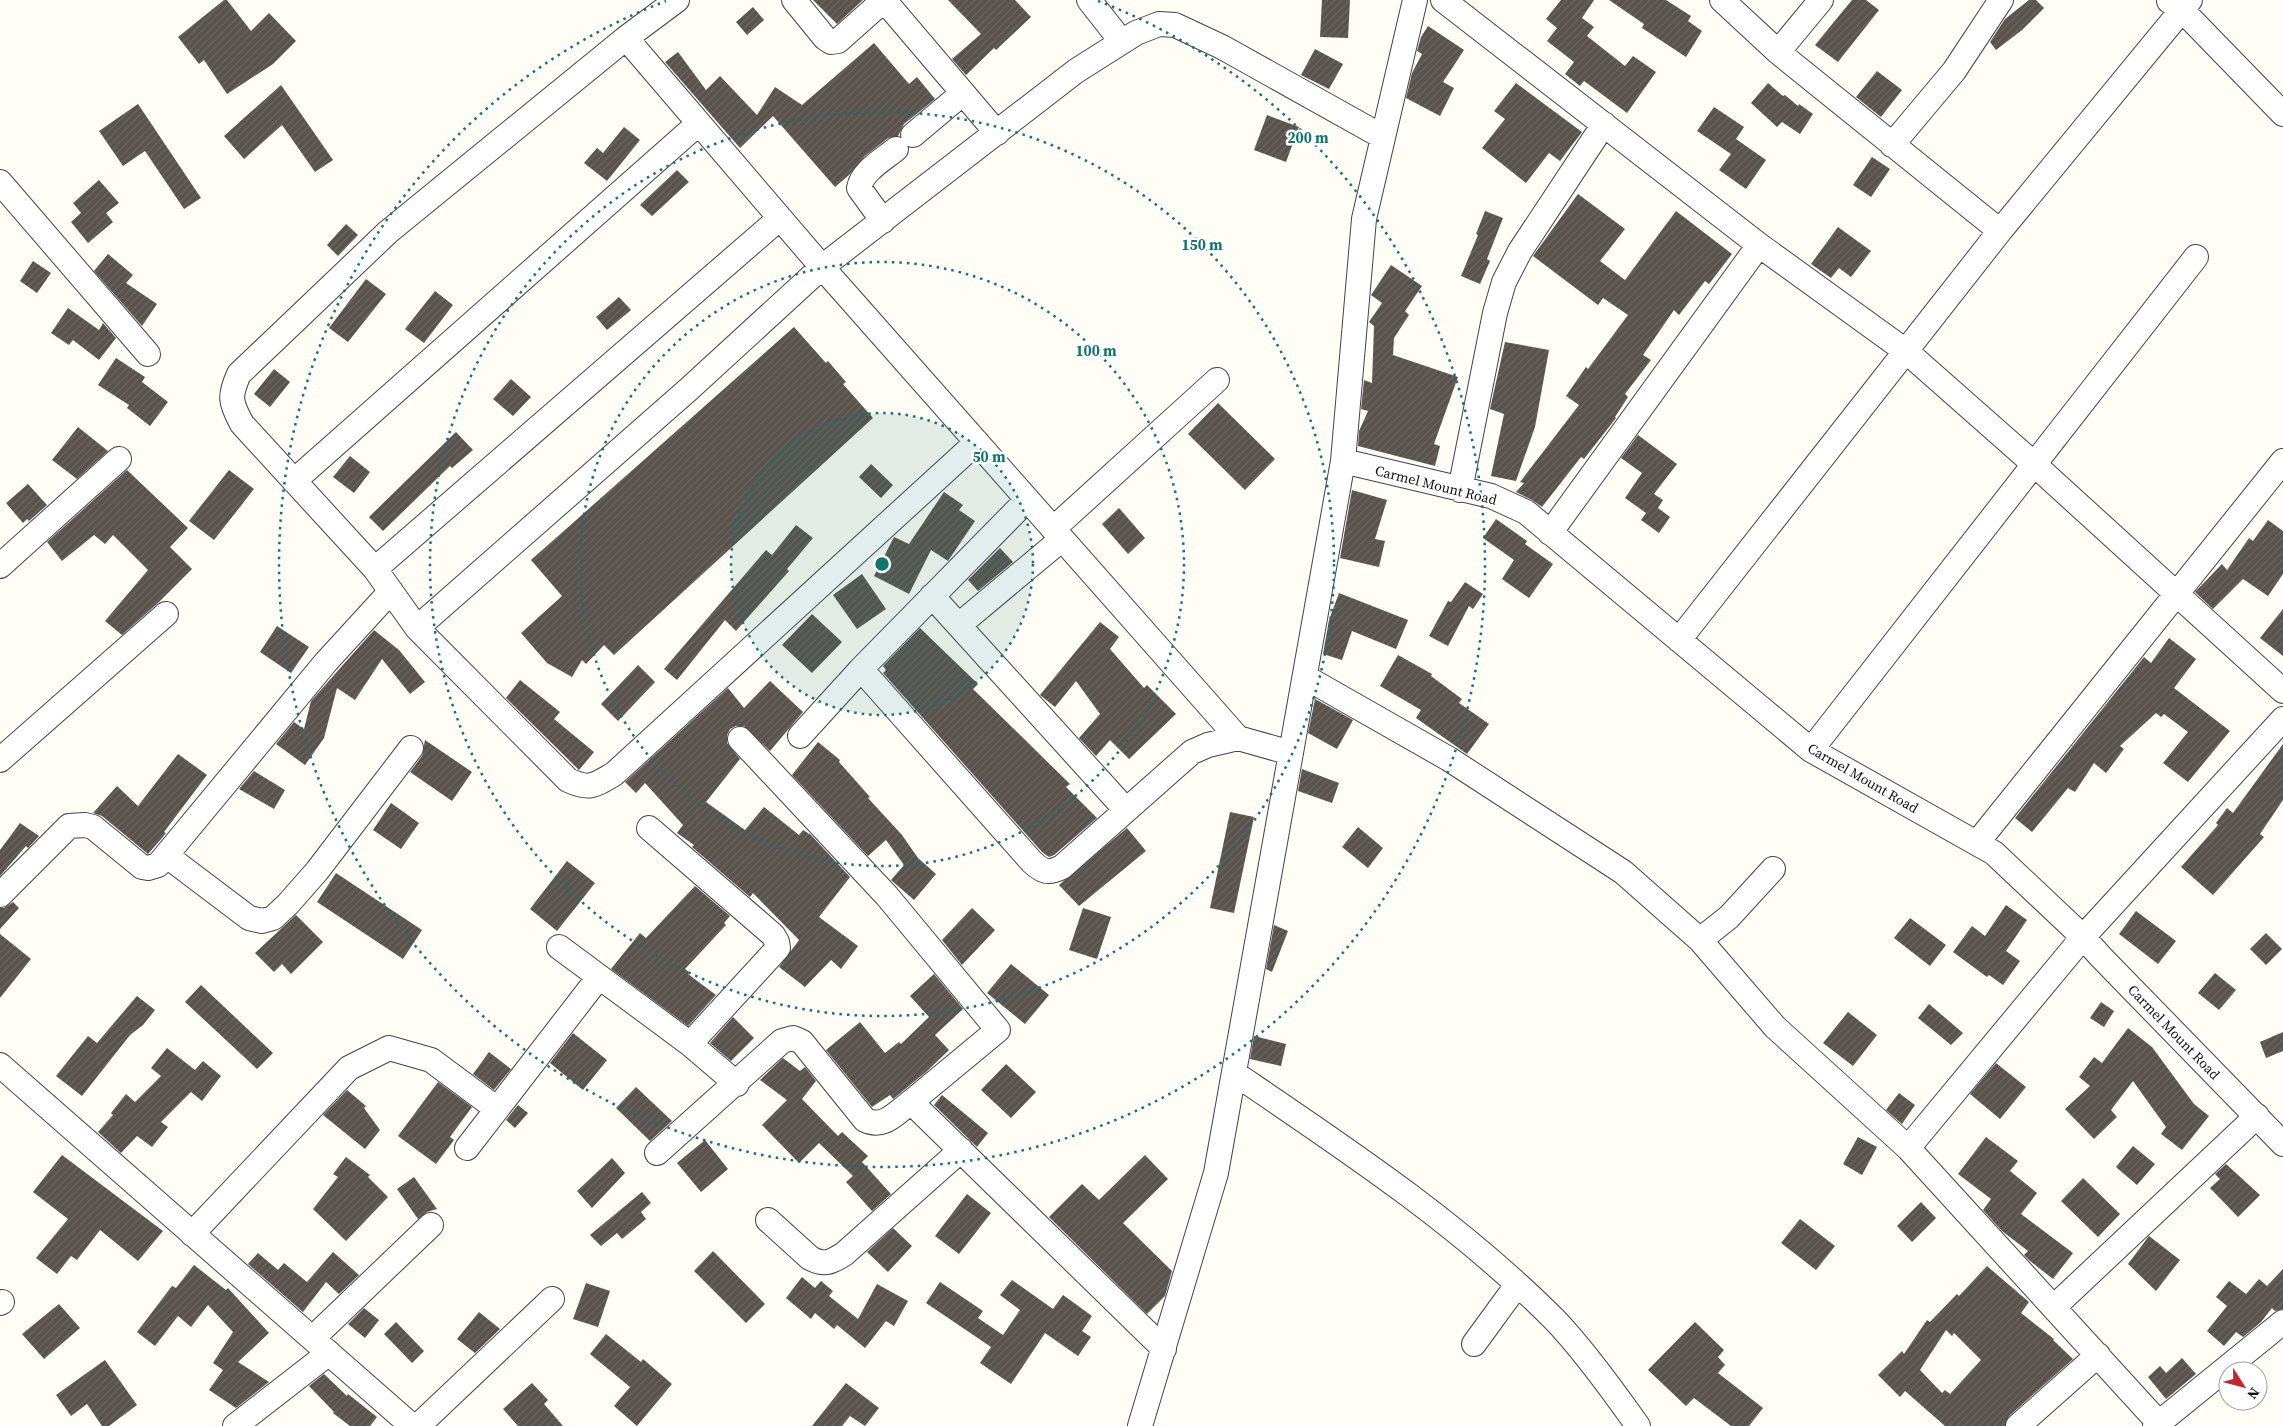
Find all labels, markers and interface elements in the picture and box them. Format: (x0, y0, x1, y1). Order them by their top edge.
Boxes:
text: 200 m (1287, 127, 1329, 148)
text: 150 m (1181, 234, 1223, 255)
text: 100 m (1075, 340, 1117, 361)
text: 50 m (972, 446, 1006, 467)
street label: Carmel Mount Road (1373, 460, 1499, 510)
centre of rings (873, 555, 891, 573)
street label: Carmel Mount Road (1804, 738, 1922, 818)
street label: Carmel Mount Road (2123, 980, 2225, 1084)
north arrow (2218, 1361, 2268, 1411)
text: N (2242, 1384, 2265, 1404)

